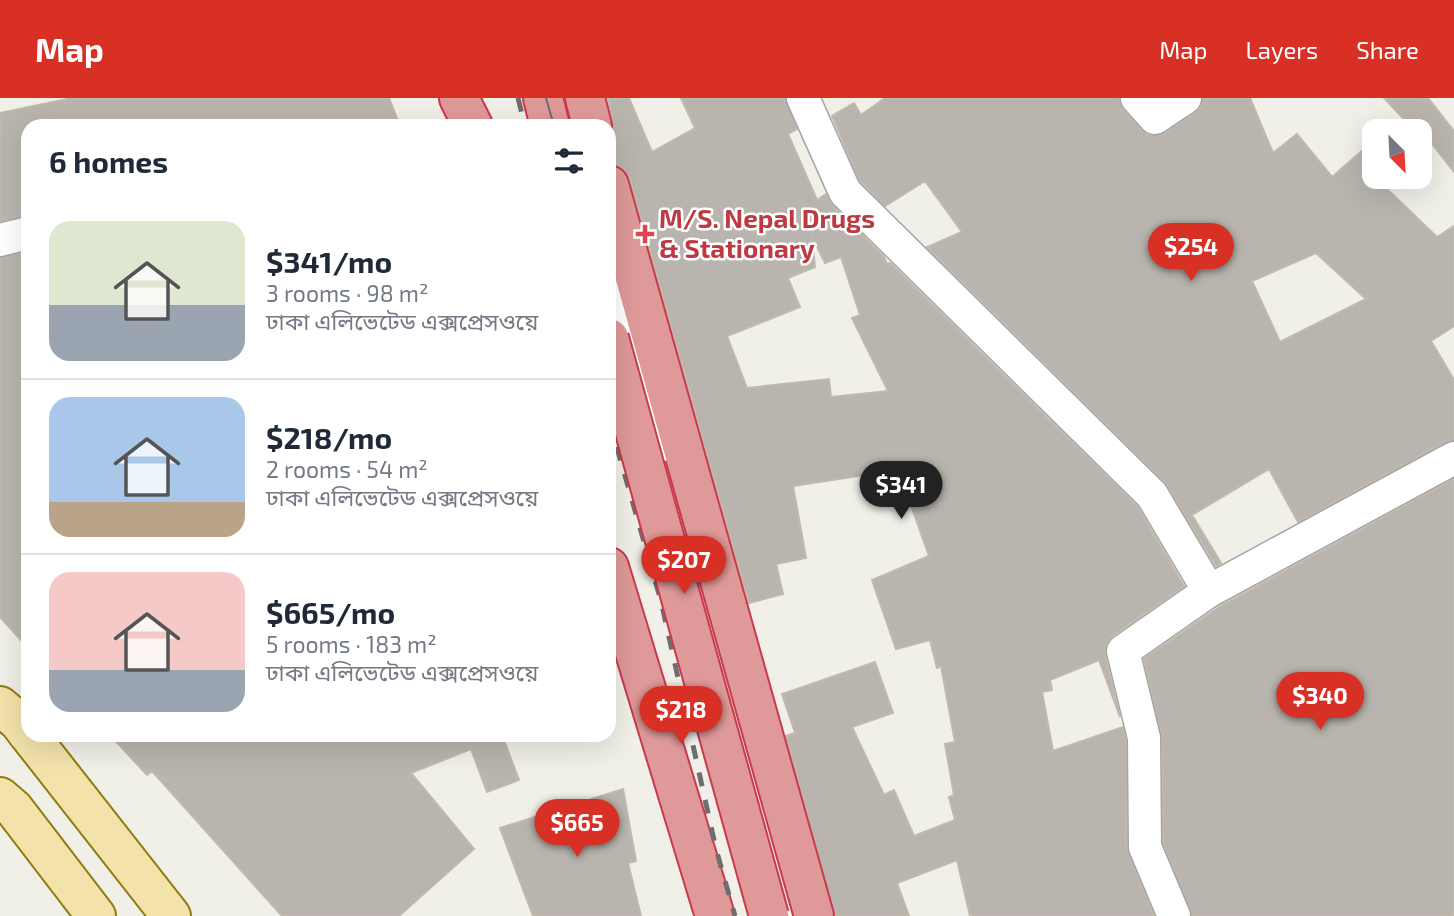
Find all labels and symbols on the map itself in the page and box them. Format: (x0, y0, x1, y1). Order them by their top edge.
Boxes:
north arrow (1362, 119, 1432, 189)
place label: M/S. Nepal Drugs & Stationary (659, 202, 875, 264)
pin: $254 (1150, 223, 1232, 283)
marker: M/S. Nepal Drugs & Stationary (637, 226, 653, 242)
pin: $341 (860, 462, 942, 521)
pin: $207 (643, 536, 725, 596)
pin: $340 (1279, 672, 1361, 732)
pin: $218 (640, 686, 722, 746)
pin: $665 (536, 800, 618, 859)

